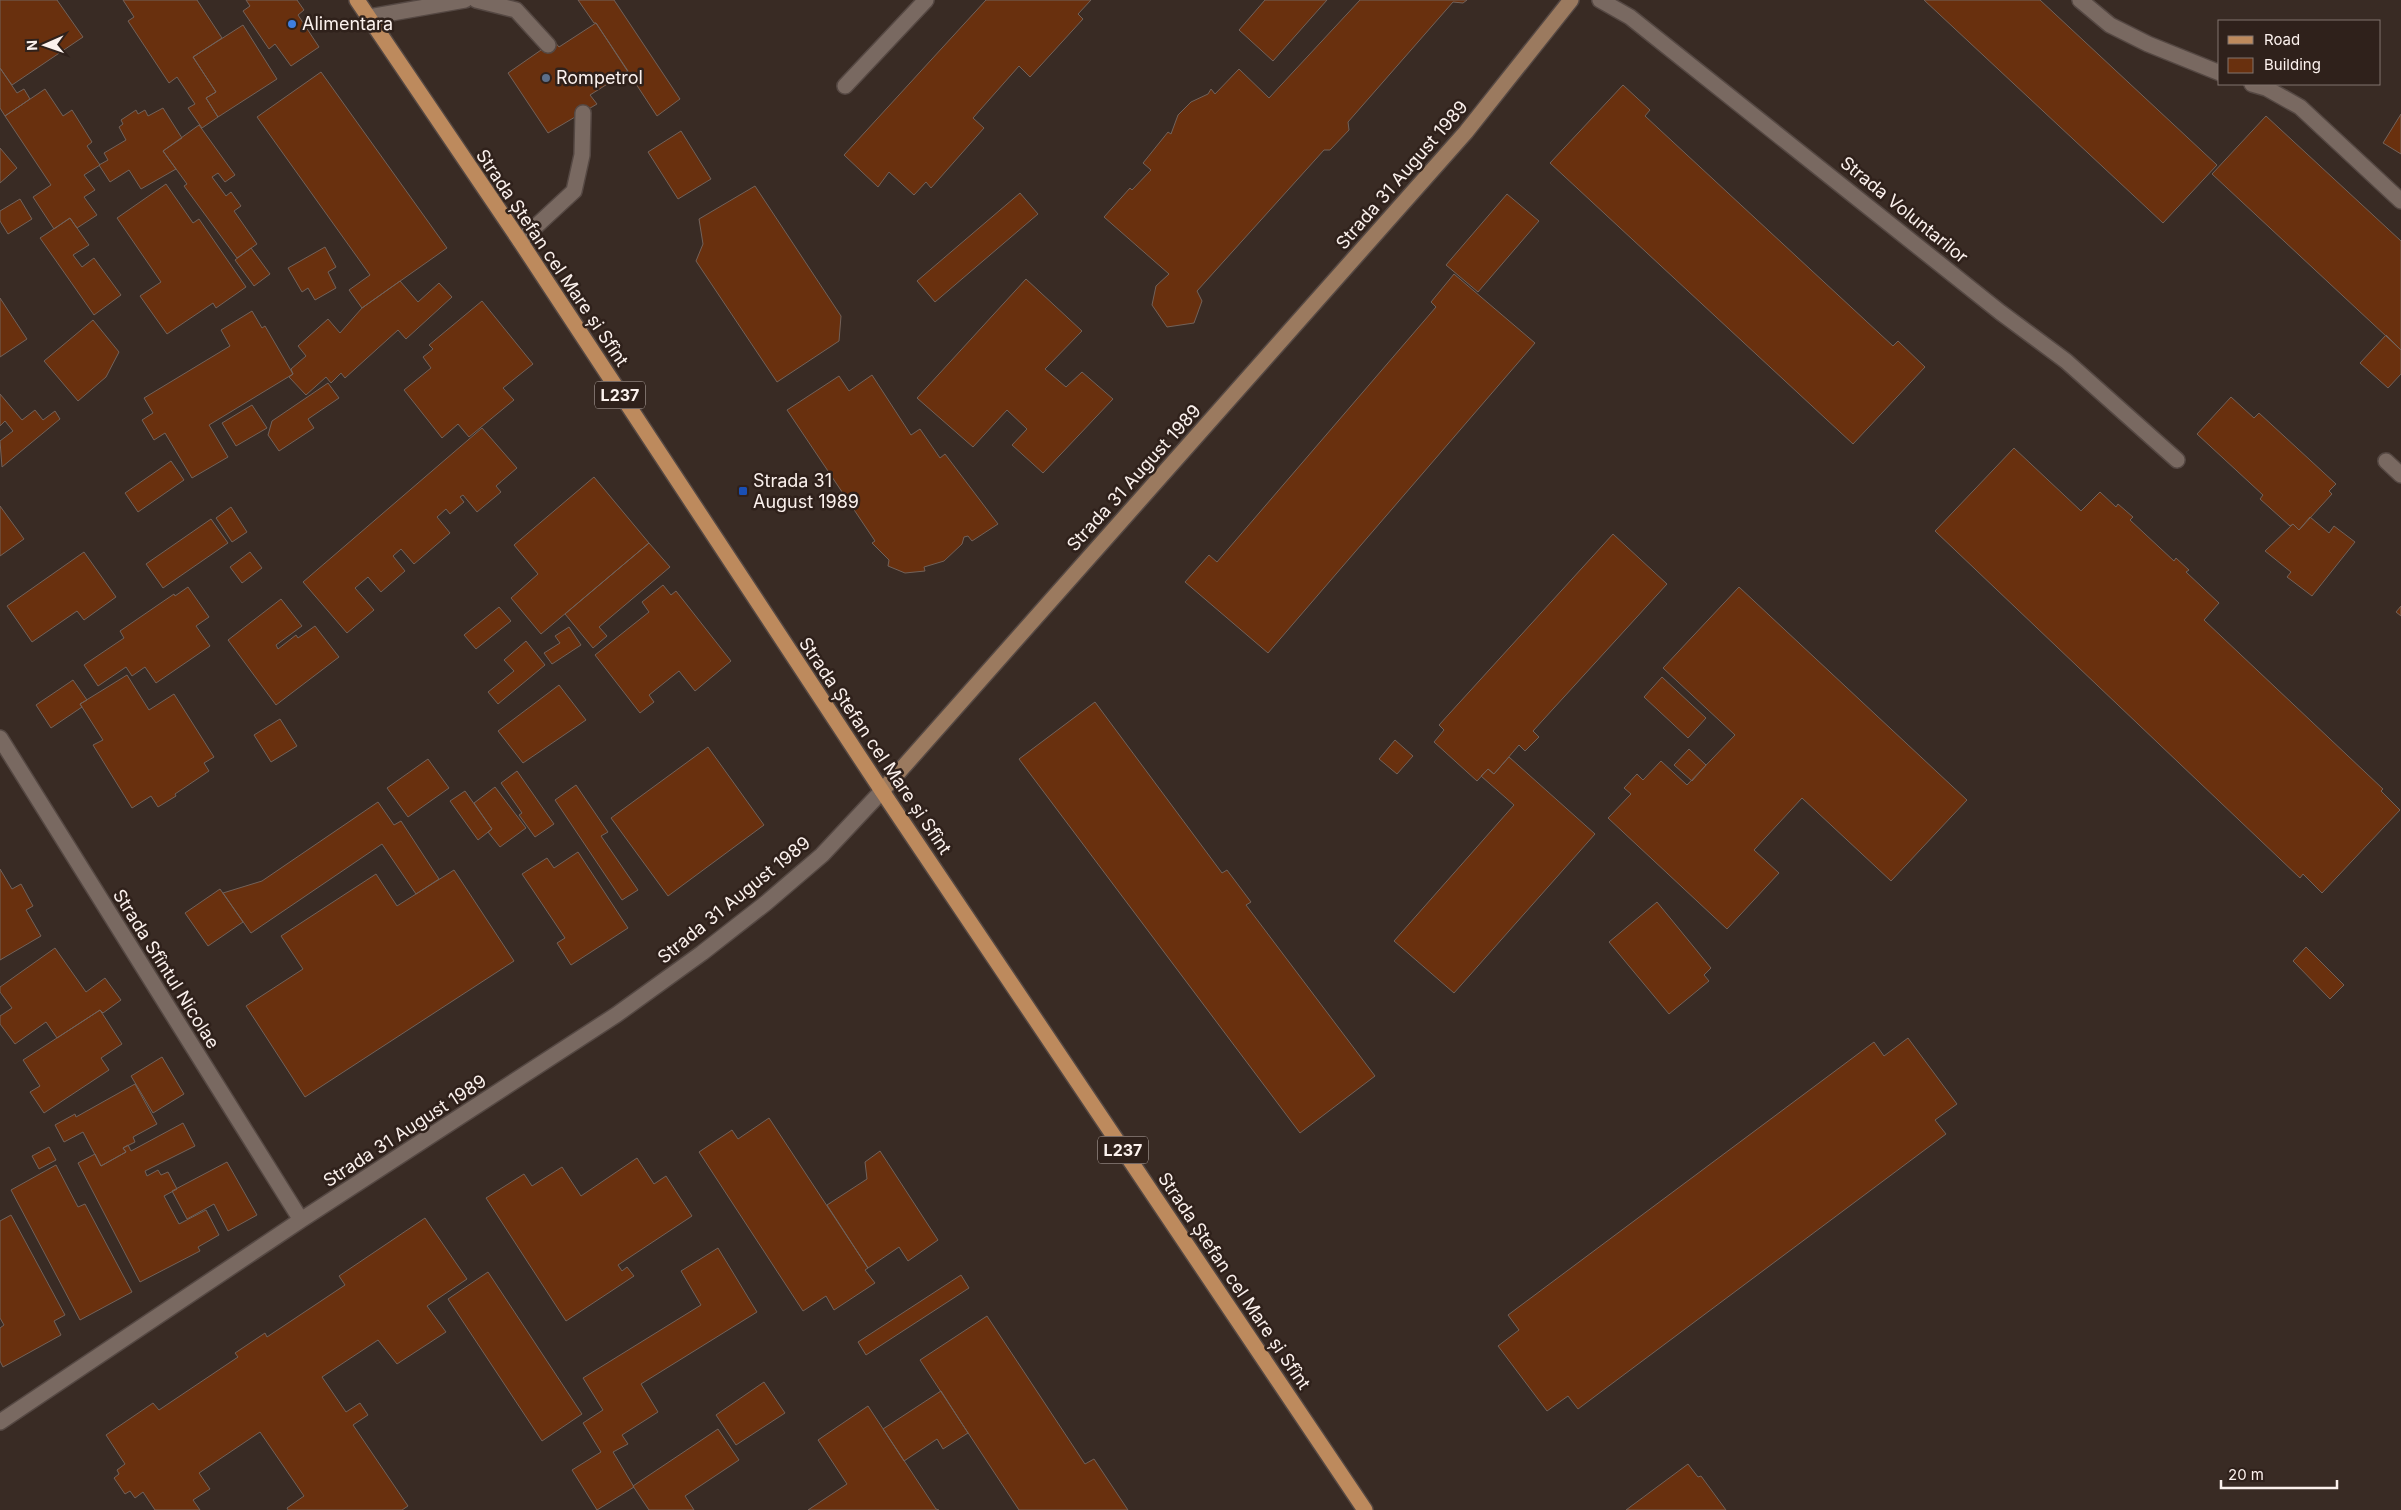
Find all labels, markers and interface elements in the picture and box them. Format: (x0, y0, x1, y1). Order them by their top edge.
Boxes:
place label: Alimentara (302, 13, 393, 34)
marker: Alimentara (286, 18, 298, 30)
north arrow (20, 20, 70, 70)
legend (2218, 20, 2381, 85)
text: Road (2264, 30, 2300, 49)
text: N (23, 40, 40, 51)
text: Building (2264, 55, 2321, 74)
place label: Rompetrol (556, 67, 643, 88)
marker: Rompetrol (540, 72, 552, 84)
street label: Strada 31 August 1989 (1331, 96, 1472, 253)
street label: Strada Ștefan cel Mare și Sfînt (471, 145, 633, 371)
street label: Strada Voluntarilor (1836, 152, 1972, 268)
road number: L237 (595, 382, 645, 408)
street label: Strada 31 August 1989 (1062, 400, 1205, 555)
place label: Strada 31 August 1989 (753, 470, 859, 512)
marker: Strada 31 August 1989 (737, 485, 749, 497)
street label: Strada Ștefan cel Mare și Sfînt (794, 633, 956, 859)
street label: Strada 31 August 1989 (653, 832, 814, 968)
street label: Strada Sfîntul Nicolae (109, 885, 224, 1052)
street label: Strada 31 August 1989 (319, 1070, 490, 1191)
road number: L237 (1098, 1136, 1148, 1164)
street label: Strada Ștefan cel Mare și Sfînt (1153, 1168, 1315, 1394)
scale bar (2221, 1458, 2337, 1490)
text: 20 m (2228, 1465, 2264, 1484)

